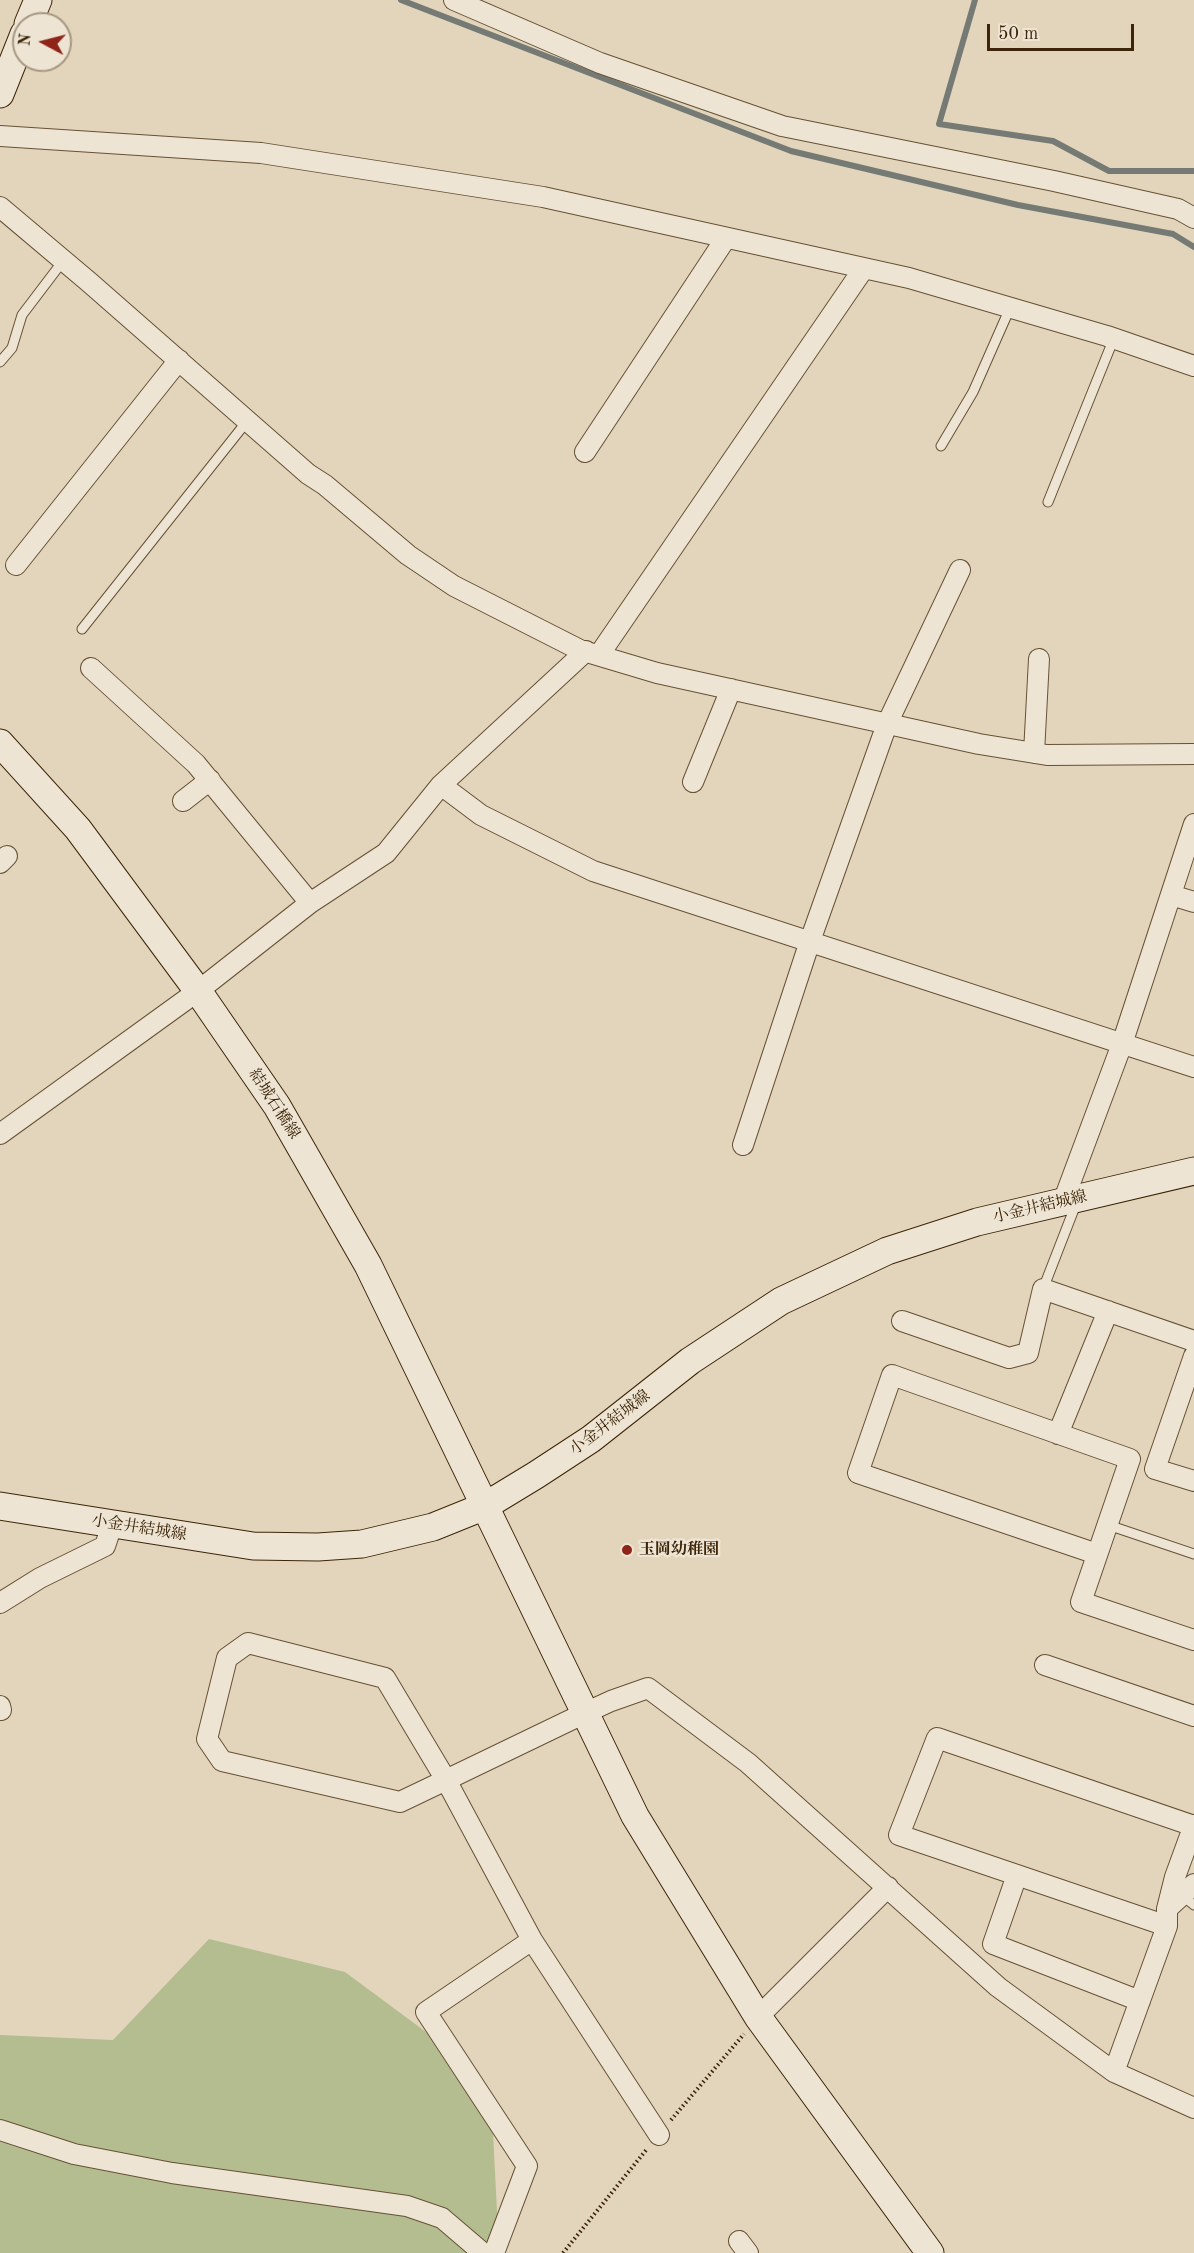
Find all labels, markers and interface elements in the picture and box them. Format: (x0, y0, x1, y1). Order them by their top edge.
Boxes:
north arrow (12, 12, 72, 72)
scale bar (990, 12, 1137, 50)
text: 50 m (998, 25, 1038, 43)
text: N (17, 33, 35, 47)
street label: 結城石橋線 (244, 1065, 304, 1143)
street label: 小金井結城線 (991, 1187, 1089, 1227)
street label: 小金井結城線 (566, 1386, 654, 1460)
street label: 小金井結城線 (90, 1511, 188, 1545)
place label: 玉岡幼稚園 (639, 1540, 719, 1560)
marker: 玉岡幼稚園 (620, 1543, 634, 1557)

